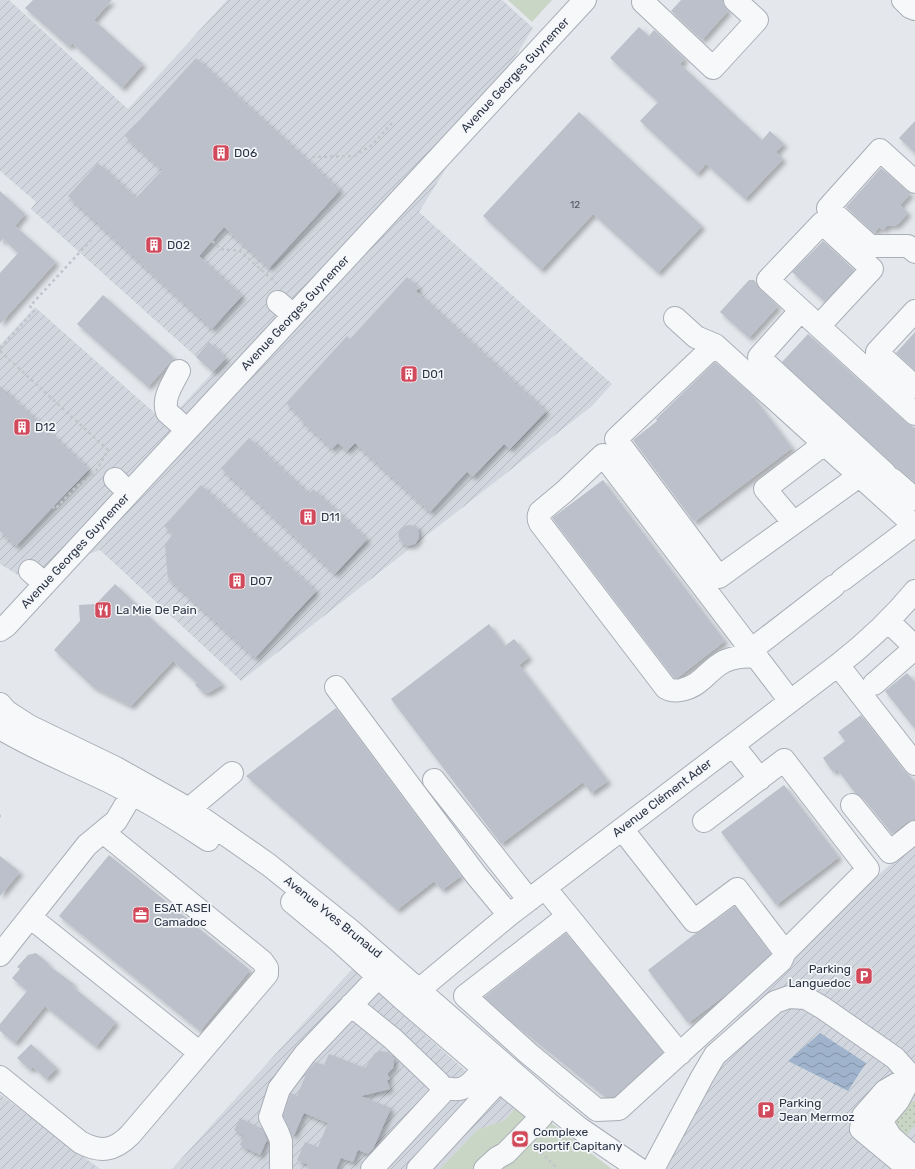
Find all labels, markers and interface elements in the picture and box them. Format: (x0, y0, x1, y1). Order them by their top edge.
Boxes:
street label: Avenue Georges Guynemer (458, 14, 572, 135)
building icon: D06 (211, 143, 231, 163)
place label: D06 (234, 146, 257, 160)
house number: 12 (570, 199, 580, 211)
building icon: D02 (144, 235, 164, 255)
place label: D02 (167, 238, 190, 252)
street label: Avenue Georges Guynemer (238, 252, 352, 373)
building icon: D01 (399, 364, 419, 384)
place label: D01 (422, 367, 443, 381)
building icon: D12 (12, 417, 32, 437)
place label: D12 (35, 420, 55, 434)
street label: Avenue Georges Guynemer (18, 490, 132, 611)
building icon: D11 (298, 507, 318, 527)
place label: D11 (321, 510, 340, 524)
building icon: D07 (227, 571, 247, 591)
place label: D07 (250, 574, 272, 588)
restaurant icon: La Mie De Pain (93, 600, 113, 620)
place label: La Mie De Pain (116, 603, 197, 617)
street label: Avenue Clément Ader (610, 756, 715, 840)
street label: Avenue Yves Brunaud (281, 873, 385, 961)
place label: ESAT ASEI Camadoc (154, 901, 211, 929)
office icon: ESAT ASEI Camadoc (131, 905, 151, 925)
place label: Parking Languedoc (789, 962, 851, 990)
parking icon: Parking Languedoc (854, 966, 874, 986)
place label: Parking Jean Mermoz (779, 1096, 855, 1124)
parking icon: Parking Jean Mermoz (756, 1100, 776, 1120)
place label: Complexe sportif Capitany (533, 1125, 623, 1153)
sports icon: Complexe sportif Capitany (510, 1129, 530, 1149)

